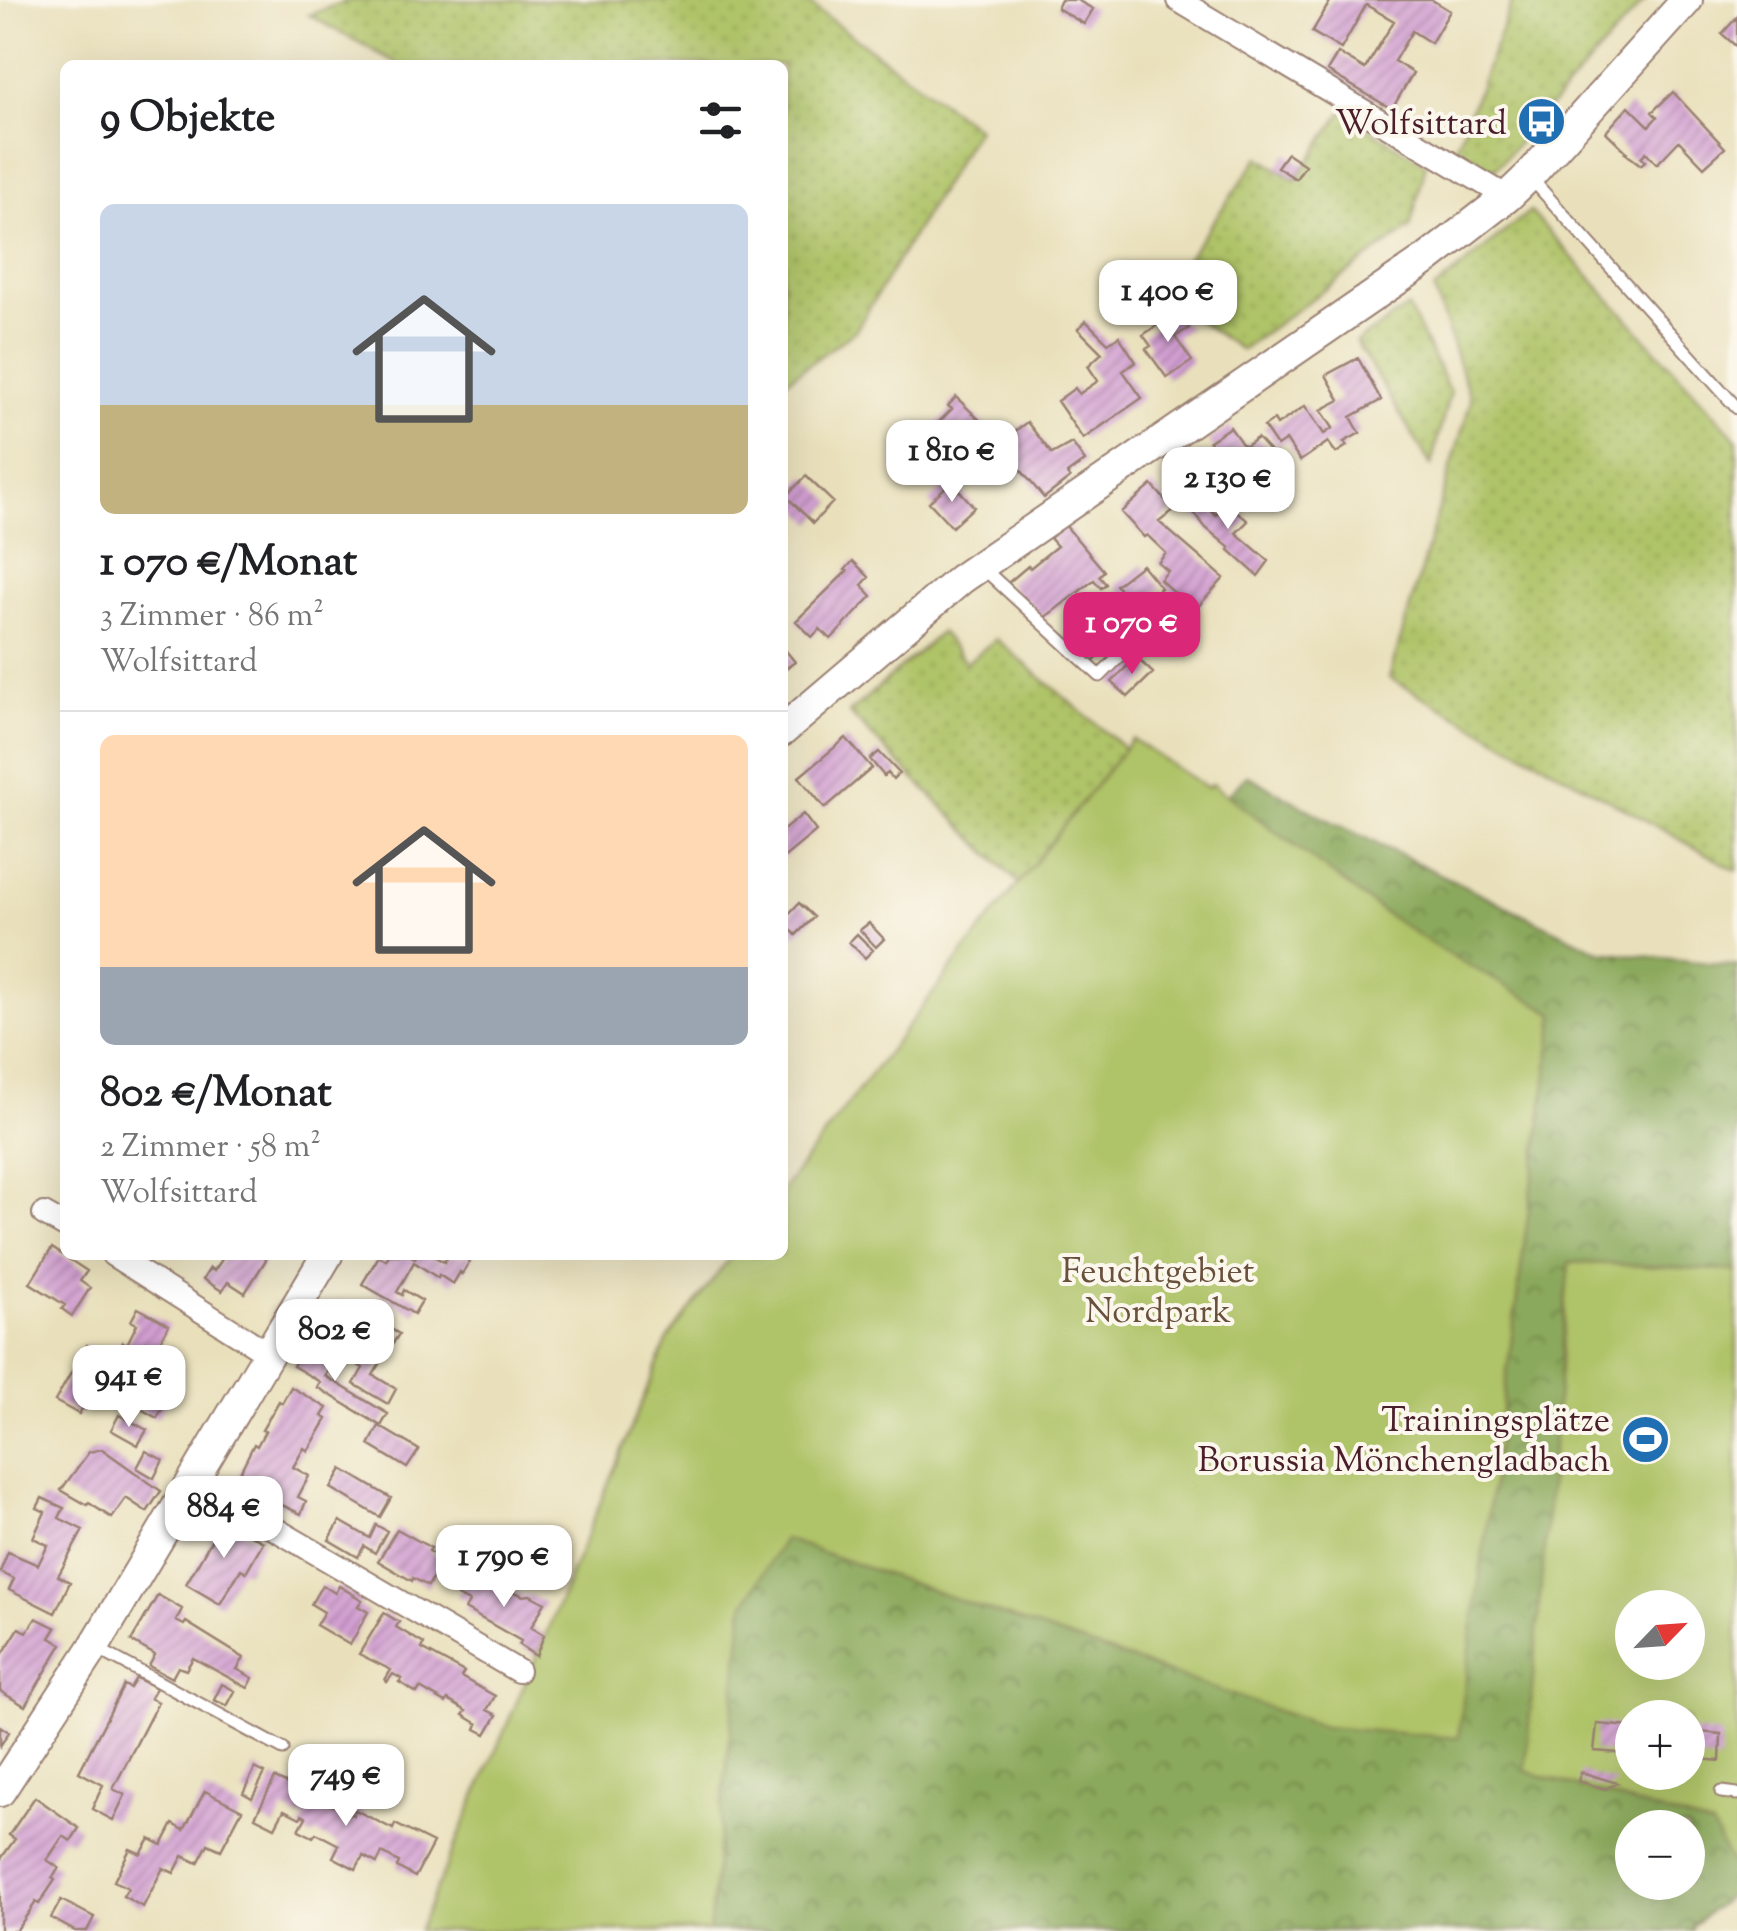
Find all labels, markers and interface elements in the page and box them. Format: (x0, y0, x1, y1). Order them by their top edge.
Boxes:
text: 9 Objekte (100, 90, 275, 150)
icon: filters (693, 93, 748, 148)
bus stop icon: Wolfsittard (1516, 96, 1568, 148)
place label: Wolfsittard (1335, 100, 1507, 151)
pin: 1 400 € (1076, 260, 1260, 345)
icon: home (334, 269, 514, 449)
text: 1 400 € (1121, 269, 1215, 315)
pin: 1 810 € (860, 420, 1044, 505)
text: 1 810 € (908, 429, 996, 475)
pin: 2 130 € (1136, 447, 1320, 532)
text: 2 130 € (1184, 456, 1272, 502)
text: 1 070 €/Monat (100, 534, 357, 594)
pin: 1 070 € (1040, 592, 1224, 677)
text: 3 Zimmer · 86 m² (100, 594, 324, 640)
text: 1 070 € (1085, 601, 1179, 647)
text: Wolfsittard (100, 640, 258, 686)
icon: home (334, 800, 514, 980)
text: 802 €/Monat (100, 1065, 332, 1125)
text: 2 Zimmer · 58 m² (100, 1125, 321, 1171)
text: Wolfsittard (100, 1171, 258, 1217)
park label: Feuchtgebiet Nordpark (1061, 1248, 1255, 1339)
pin: 802 € (265, 1299, 405, 1384)
text: 802 € (298, 1308, 372, 1354)
pin: 941 € (59, 1345, 199, 1430)
text: 941 € (94, 1354, 164, 1400)
place label: Trainingsplätze Borussia Mönchengladbach (1197, 1397, 1610, 1488)
sports icon: Trainingsplätze Borussia Mönchengladbach (1619, 1413, 1671, 1465)
pin: 884 € (154, 1476, 294, 1561)
text: 884 € (187, 1485, 261, 1531)
pin: 1 790 € (412, 1525, 596, 1610)
text: 1 790 € (458, 1534, 550, 1580)
north arrow (1615, 1590, 1705, 1680)
map controls (1615, 1590, 1705, 1900)
button: + (1615, 1700, 1705, 1790)
pin: 749 € (276, 1744, 416, 1829)
text: 749 € (310, 1753, 382, 1799)
button: − (1615, 1810, 1705, 1900)

